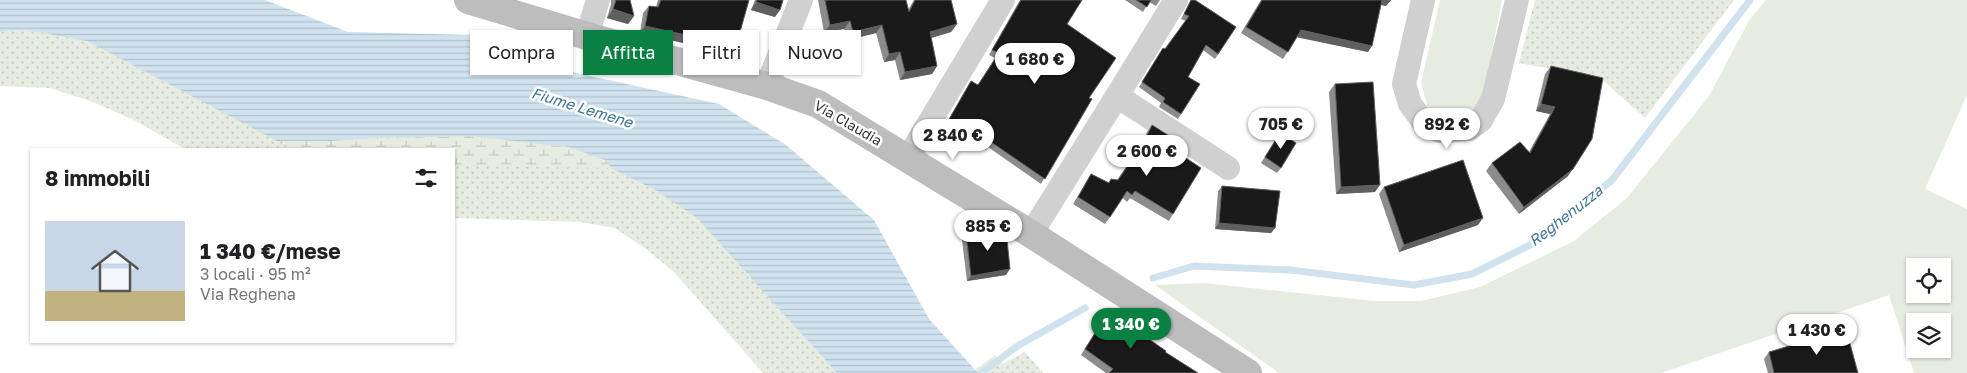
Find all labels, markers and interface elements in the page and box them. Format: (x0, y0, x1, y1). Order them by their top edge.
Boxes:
chip: Compra (470, 30, 573, 75)
chip: Affitta (583, 30, 673, 75)
chip: Filtri (683, 30, 759, 75)
chip: Nuovo (769, 30, 861, 75)
pin: 1 680 € (989, 42, 1081, 85)
text: 1 680 € (1006, 49, 1064, 69)
water label: Fiume Lemene (530, 83, 636, 131)
street label: Via Claudia (811, 96, 885, 149)
pin: 705 € (1246, 108, 1316, 150)
pin: 892 € (1412, 108, 1482, 150)
text: 705 € (1259, 114, 1303, 134)
text: 892 € (1424, 114, 1470, 134)
pin: 2 840 € (907, 119, 999, 161)
text: 2 840 € (923, 125, 983, 145)
pin: 2 600 € (1101, 134, 1193, 177)
text: 2 600 € (1117, 141, 1177, 161)
icon: filters (412, 164, 440, 192)
text: 8 immobili (45, 165, 150, 191)
water label: Reghenuzza (1525, 181, 1607, 250)
pin: 885 € (953, 210, 1023, 252)
text: 885 € (965, 216, 1011, 236)
text: 1 340 €/mese (200, 238, 341, 264)
icon: home (85, 241, 145, 301)
map controls (1906, 258, 1951, 358)
button: locate (1906, 258, 1951, 303)
text: 3 locali · 95 m² (200, 264, 311, 284)
text: Via Reghena (200, 284, 296, 304)
pin: 1 340 € (1085, 308, 1177, 350)
button: layers (1906, 313, 1951, 358)
text: 1 340 € (1102, 314, 1160, 334)
pin: 1 430 € (1771, 314, 1863, 356)
text: 1 430 € (1788, 320, 1846, 340)

